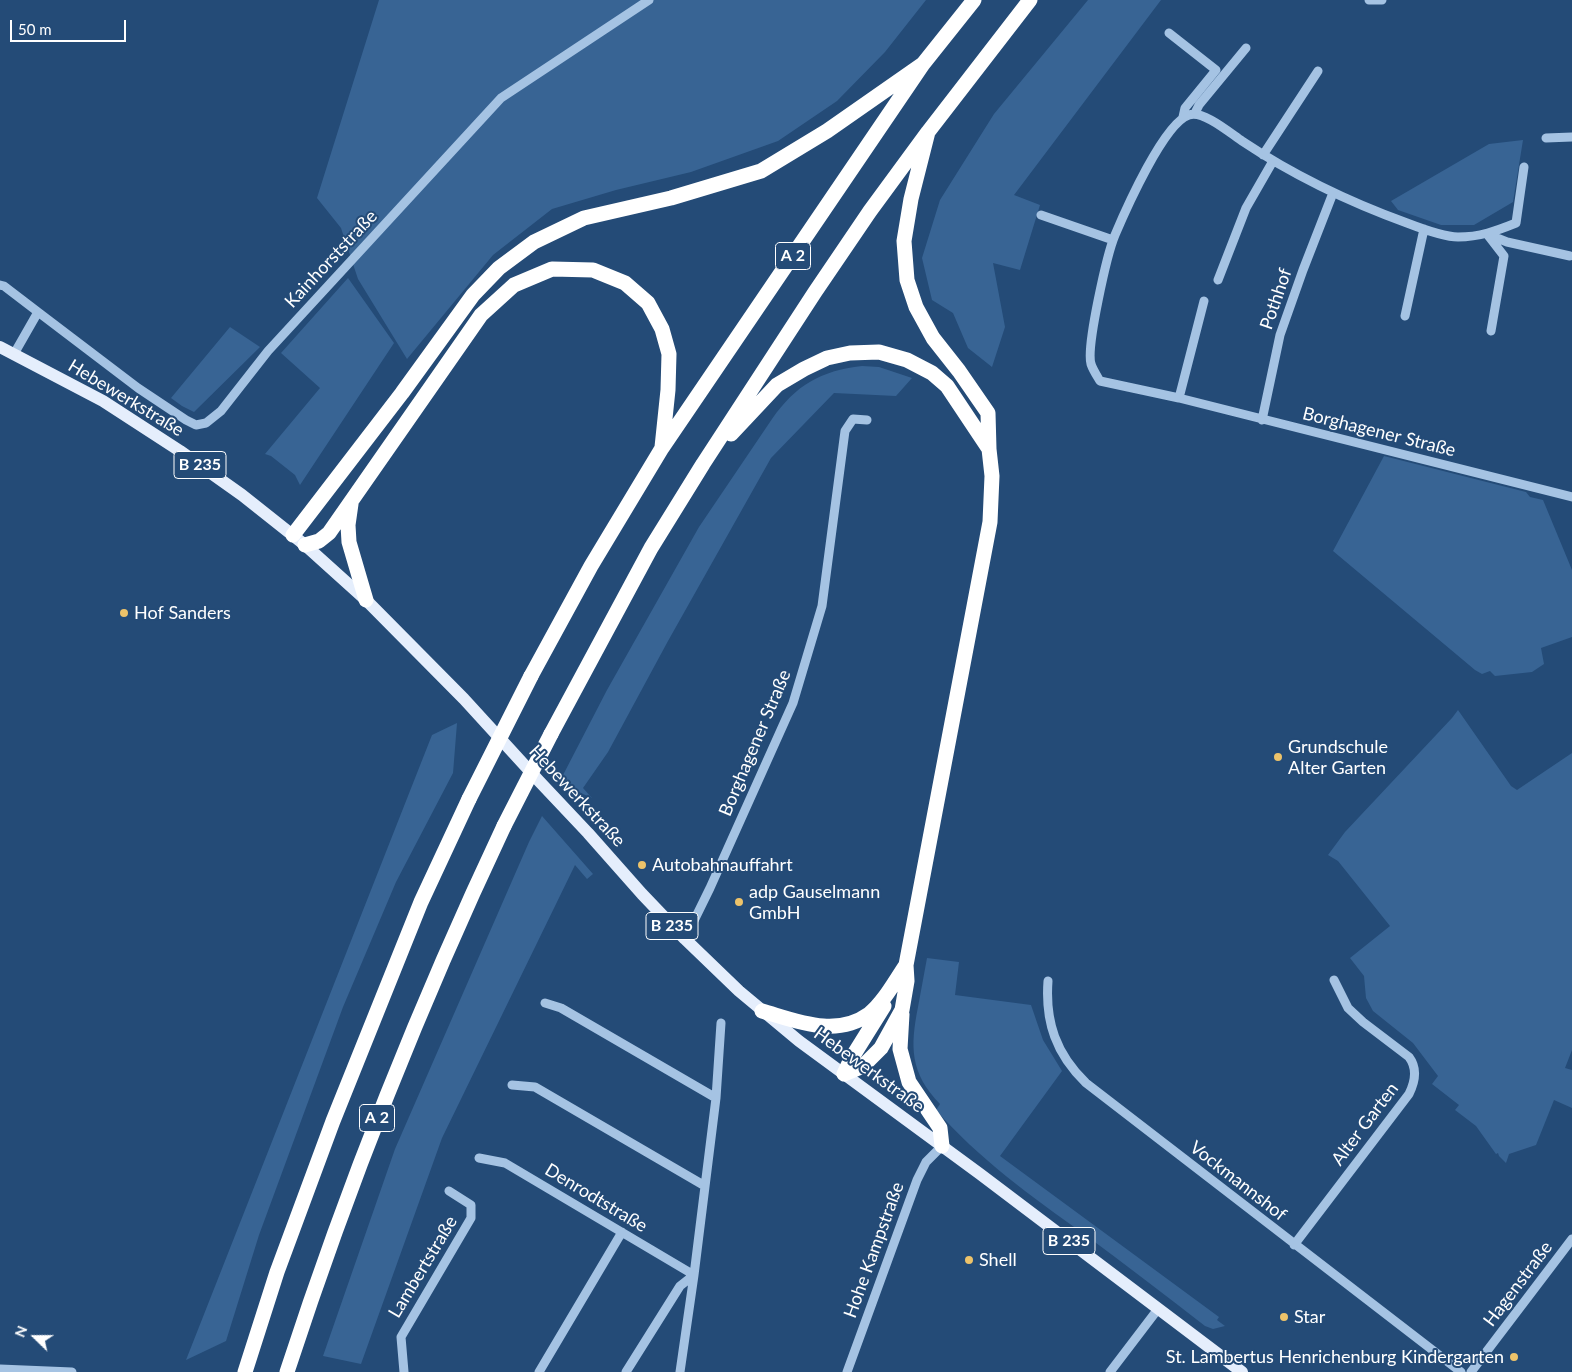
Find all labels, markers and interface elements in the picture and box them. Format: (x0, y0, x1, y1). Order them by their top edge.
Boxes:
scale bar (12, 10, 129, 42)
text: 50 m (18, 20, 52, 38)
street label: Kainhorststraße (280, 206, 382, 312)
road number: A 2 (776, 242, 810, 270)
street label: Pothhof (1255, 266, 1297, 332)
street label: Hebewerkstraße (64, 355, 188, 441)
street label: Borghagener Straße (1300, 403, 1458, 461)
road number: B 235 (174, 452, 226, 478)
place label: Hof Sanders (134, 602, 231, 624)
marker: Hof Sanders (118, 607, 130, 619)
street label: Borghagener Straße (714, 667, 796, 819)
place label: Grundschule Alter Garten (1288, 736, 1388, 779)
street label: Hebewerkstraße (524, 741, 630, 851)
marker: Grundschule Alter Garten (1272, 751, 1284, 763)
place label: Autobahnauffahrt (652, 854, 793, 876)
marker: Autobahnauffahrt (636, 859, 648, 871)
place label: adp Gauselmann GmbH (749, 881, 880, 924)
marker: adp Gauselmann GmbH (733, 896, 745, 908)
road number: B 235 (646, 912, 698, 939)
street label: Hebewerkstraße (810, 1023, 928, 1117)
street label: Alter Garten (1327, 1078, 1403, 1170)
road number: A 2 (360, 1104, 394, 1132)
street label: Vockmannshof (1185, 1137, 1291, 1225)
street label: Denrodtstraße (541, 1159, 651, 1237)
street label: Hohe Kampstraße (839, 1179, 909, 1321)
street label: Lambertstraße (384, 1212, 462, 1322)
road number: B 235 (1043, 1228, 1095, 1254)
street label: Hagenstraße (1479, 1237, 1557, 1331)
place label: Shell (979, 1249, 1017, 1271)
marker: Shell (963, 1254, 975, 1266)
place label: Star (1294, 1306, 1325, 1328)
marker: Star (1278, 1311, 1290, 1323)
north arrow (10, 1312, 60, 1362)
text: N (11, 1323, 31, 1339)
place label: St. Lambertus Henrichenburg Kindergarten (1166, 1346, 1504, 1368)
marker: St. Lambertus Henrichenburg Kindergarten (1508, 1351, 1520, 1363)

